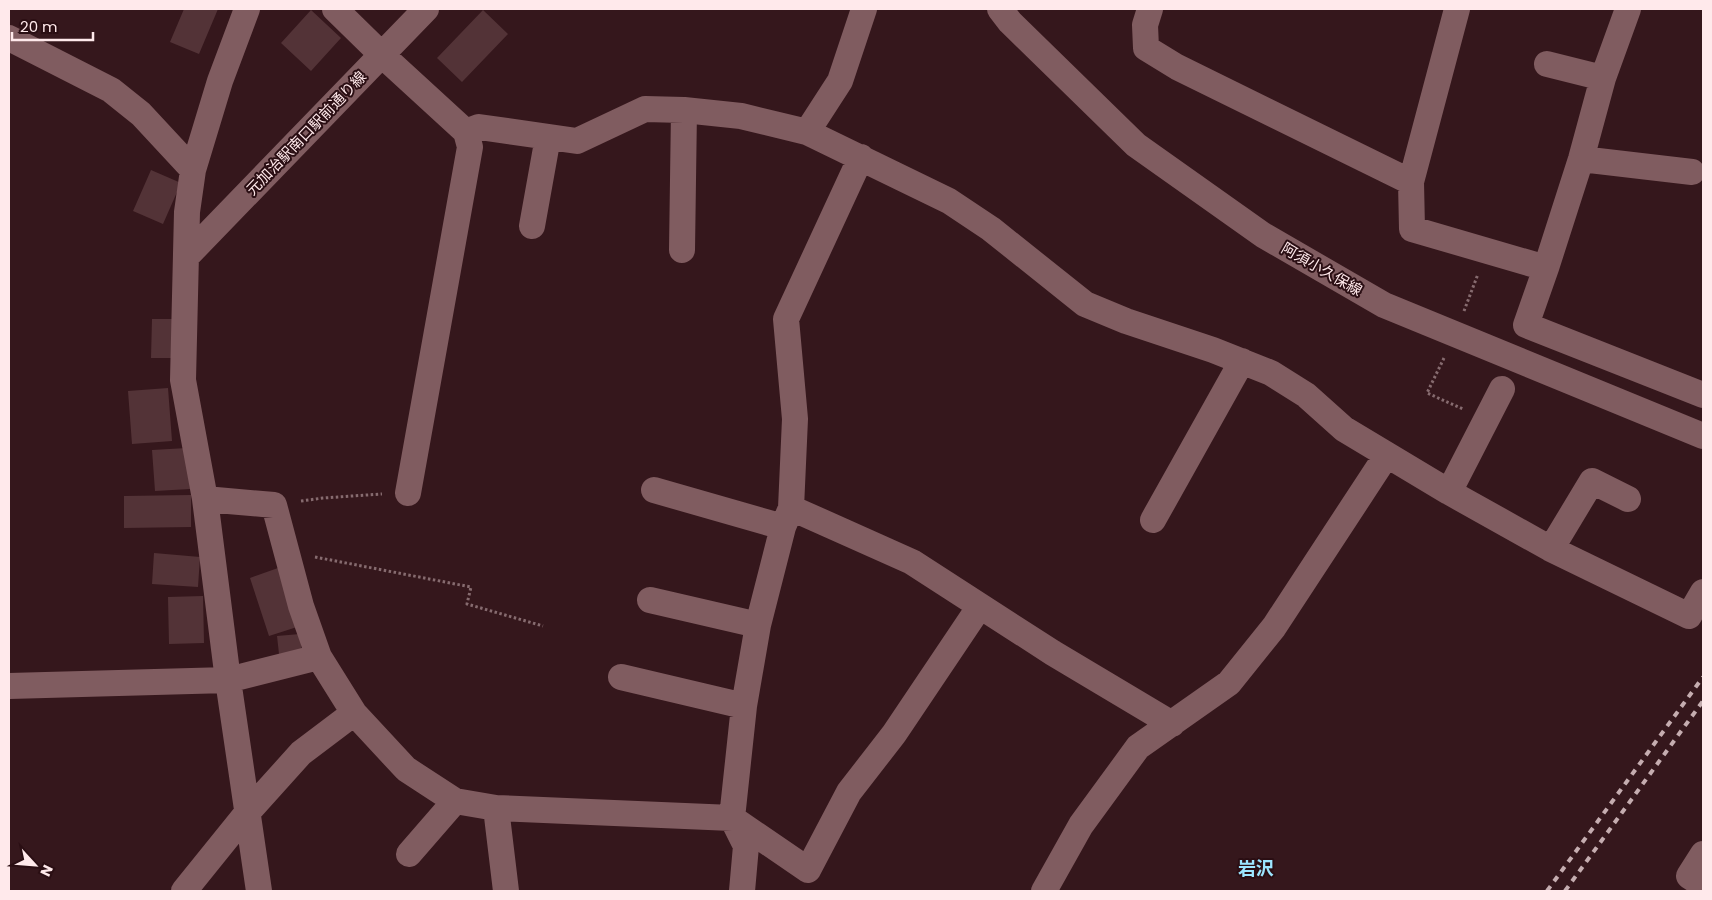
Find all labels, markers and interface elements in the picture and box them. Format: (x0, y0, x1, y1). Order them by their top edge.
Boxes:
scale bar (12, 10, 94, 42)
text: 20 m (20, 16, 58, 37)
street label: 元加治駅南口駅前通り線 (241, 66, 371, 200)
street label: 阿須小久保線 (1278, 237, 1366, 301)
north arrow (10, 840, 60, 890)
district label: 岩沢 (1238, 856, 1274, 881)
text: N (35, 862, 58, 880)

